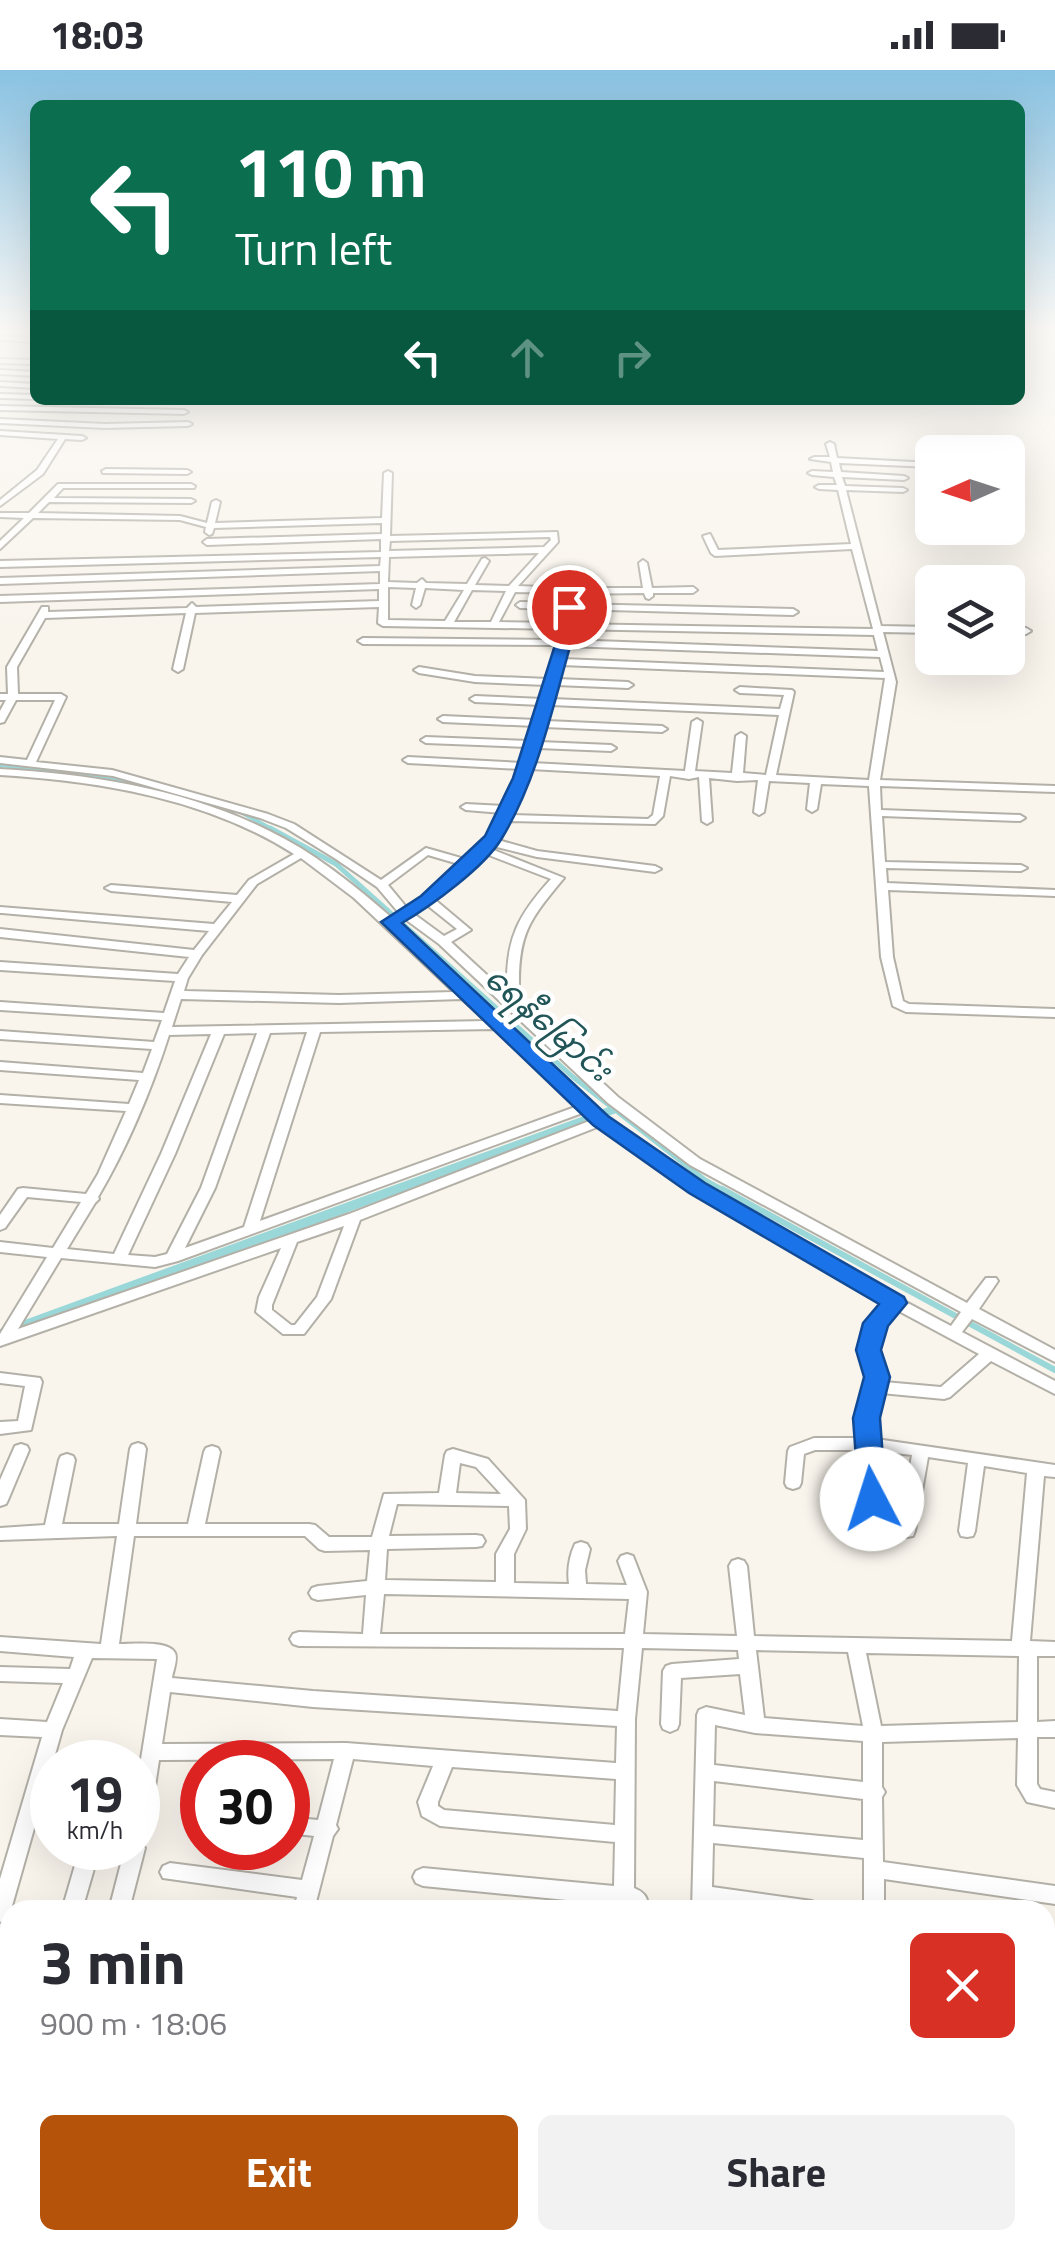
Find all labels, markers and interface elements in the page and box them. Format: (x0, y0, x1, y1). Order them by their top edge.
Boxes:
text: 18:03 (50, 6, 145, 64)
text: 110 m (235, 118, 427, 224)
icon: left (70, 140, 200, 270)
text: Turn left (235, 214, 392, 282)
icon: left (395, 330, 450, 385)
icon: ahead (500, 330, 555, 385)
icon: right (605, 330, 660, 385)
north arrow (915, 435, 1025, 545)
map controls (915, 435, 1025, 675)
pin (527, 565, 612, 650)
button: layers (915, 565, 1025, 675)
icon: arrive (542, 580, 597, 635)
water label: ရေနီမြောင်း (473, 954, 625, 1096)
position arrow (820, 1447, 924, 1551)
speed limit sign: 30 (180, 1740, 310, 1870)
text: 19 (67, 1755, 123, 1831)
text: km/h (67, 1811, 123, 1849)
text: 3 min (40, 1916, 186, 2007)
button: close (910, 1933, 1015, 2038)
text: 900 m · 18:06 (40, 1999, 227, 2047)
button: Exit (40, 2115, 518, 2230)
button: Share (538, 2115, 1015, 2230)

